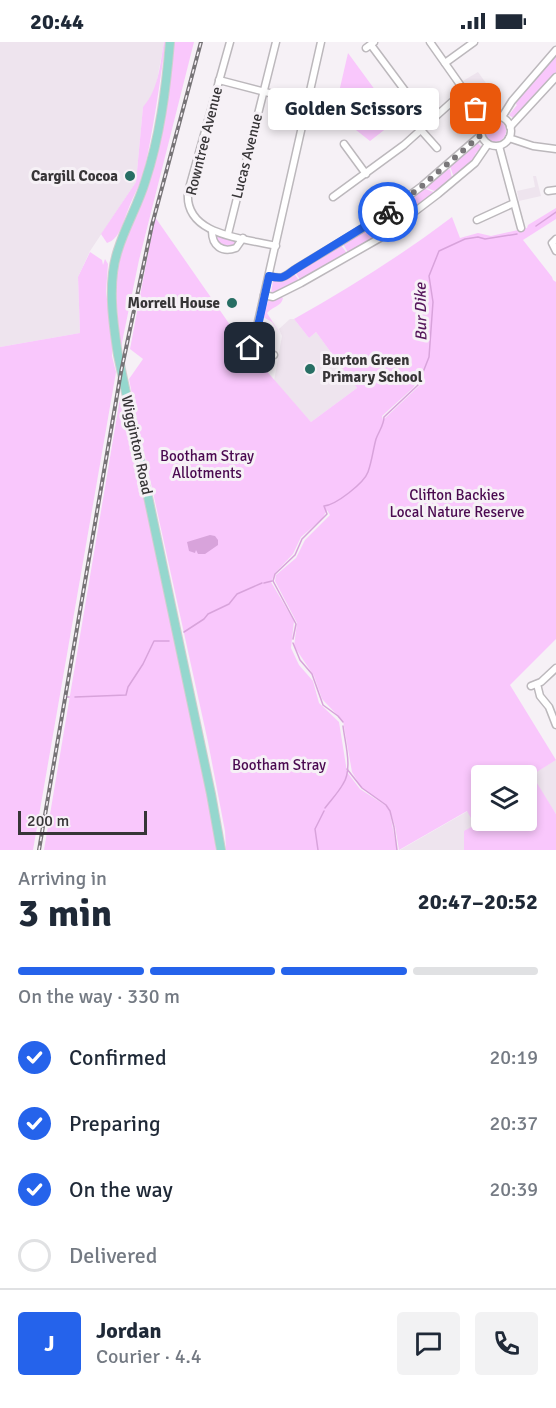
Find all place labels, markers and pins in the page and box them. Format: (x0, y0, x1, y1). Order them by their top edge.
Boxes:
pin (450, 83, 501, 134)
callout: Golden Scissors (269, 88, 440, 130)
place label: Cargill Cocoa (31, 167, 118, 185)
marker: Cargill Cocoa (123, 169, 137, 183)
place label: Morrell House (128, 294, 220, 312)
marker: Morrell House (225, 296, 239, 310)
pin (224, 322, 275, 373)
place label: Burton Green Primary School (322, 351, 423, 386)
marker: Burton Green Primary School (303, 362, 317, 376)

